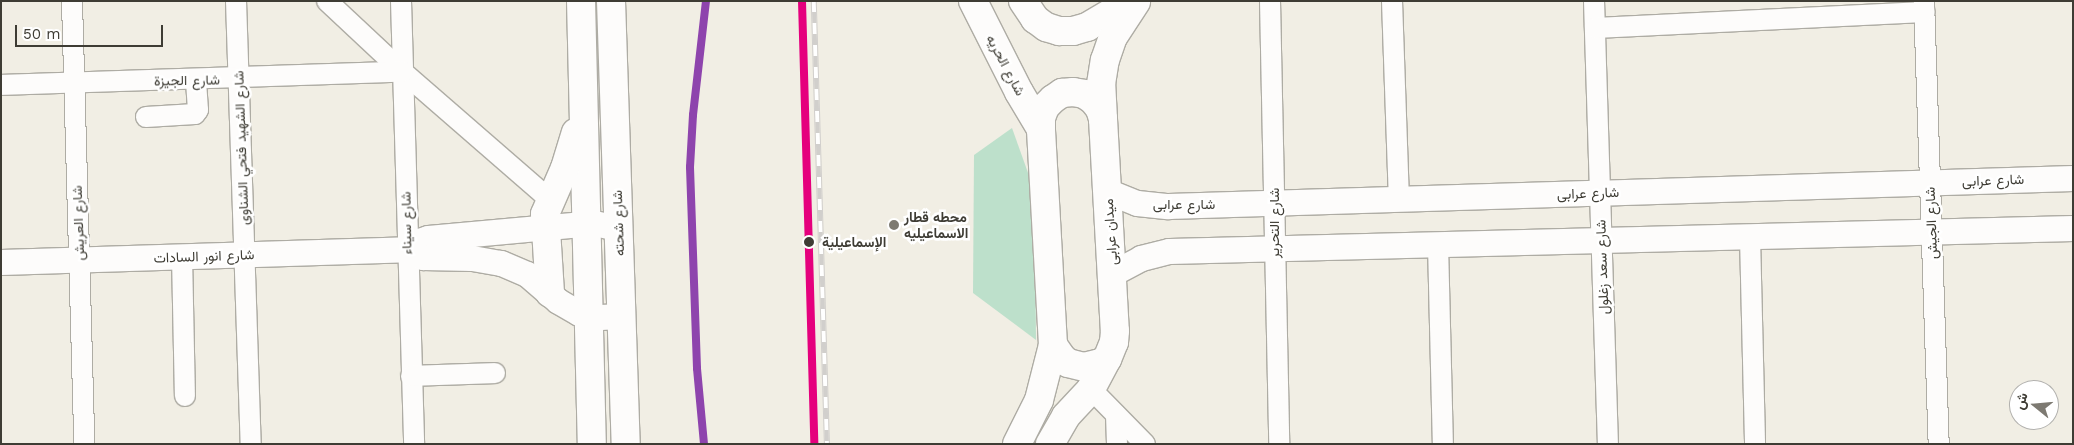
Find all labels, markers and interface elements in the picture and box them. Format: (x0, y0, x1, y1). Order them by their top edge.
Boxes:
scale bar (18, 15, 165, 47)
text: 50 m (23, 25, 60, 43)
street label: شارع الحريه (983, 32, 1029, 98)
street label: شارع الشهيد فتحي الشناوى (230, 70, 252, 226)
street label: شارع الجيزة (154, 71, 220, 89)
street label: شارع عرابى (1962, 171, 2024, 189)
street label: شارع عرابى (1557, 184, 1619, 202)
street label: شارع العريش (68, 185, 88, 261)
street label: شارع الجيش (1921, 187, 1941, 259)
street label: شارع التحرير (1266, 188, 1282, 258)
street label: شارع شحته (608, 190, 628, 256)
street label: شارع سيناء (397, 191, 415, 255)
street label: شارع عرابى (1153, 196, 1215, 212)
street label: ميدان عرابى (1099, 198, 1121, 266)
place label: محطه قطار الاسماعيليه (904, 209, 968, 242)
marker: محطه قطار الاسماعيليه (888, 219, 900, 231)
street label: شارع سعد زغلول (1592, 219, 1612, 315)
marker: الإسماعيلية (800, 233, 818, 251)
place label: الإسماعيلية (822, 234, 886, 250)
street label: شارع انور السادات (153, 246, 255, 266)
north arrow (2009, 380, 2059, 430)
text: ش (2010, 391, 2031, 411)

